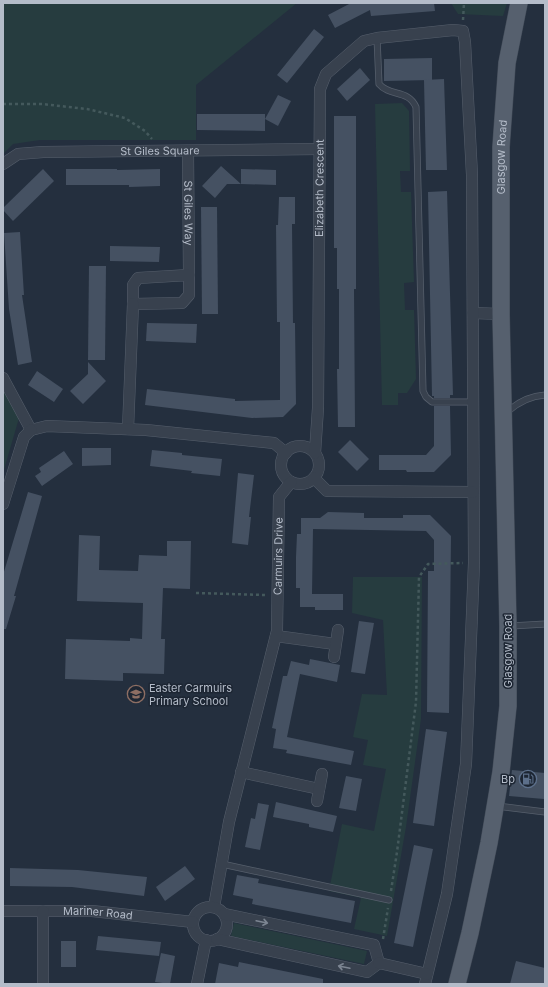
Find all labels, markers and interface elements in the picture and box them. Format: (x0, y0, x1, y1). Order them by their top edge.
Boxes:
street label: Glasgow Road (494, 119, 510, 194)
street label: Elizabeth Crescent (312, 139, 327, 237)
street label: St Giles Square (120, 143, 200, 158)
street label: St Giles Way (181, 180, 196, 246)
street label: Carmuirs Drive (271, 517, 286, 595)
street label: Glasgow Road (501, 614, 515, 688)
place label: Easter Carmuirs Primary School (149, 681, 232, 708)
school or university icon: Easter Carmuirs Primary School (126, 684, 146, 704)
fuel station icon: Bp (518, 769, 538, 789)
place label: Bp (501, 772, 515, 786)
street label: Mariner Road (63, 904, 133, 922)
one-way arrow (255, 919, 268, 927)
one-way arrow (338, 963, 351, 971)

